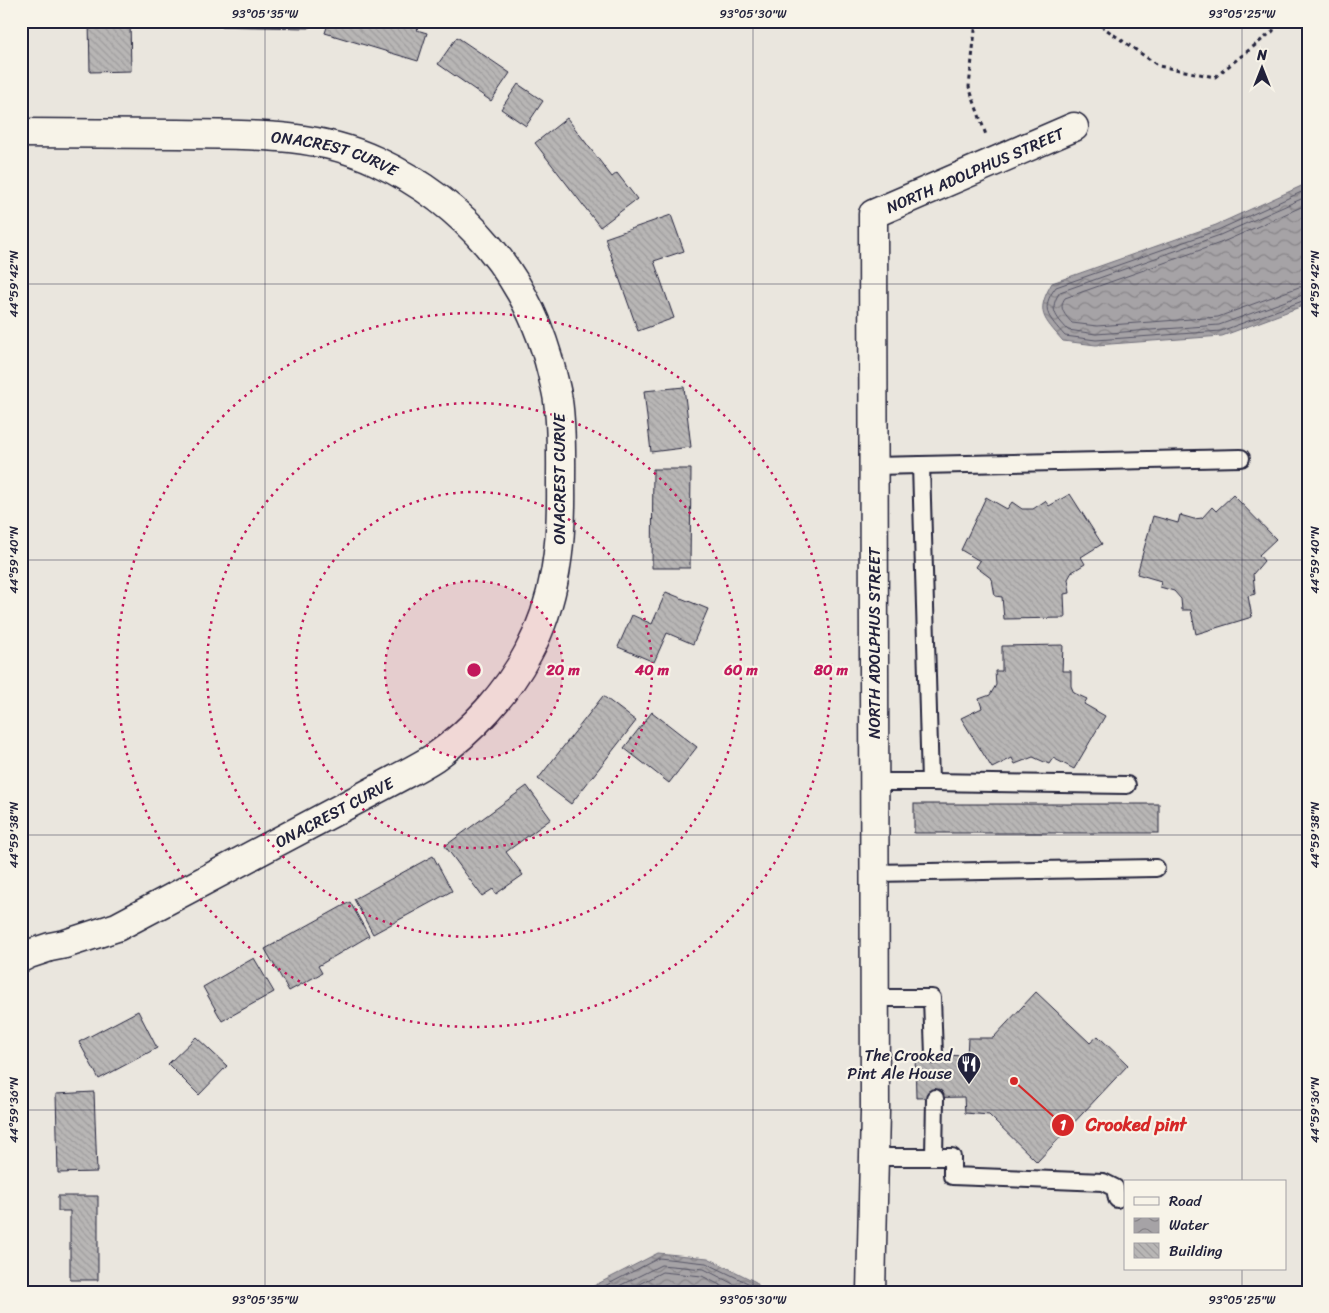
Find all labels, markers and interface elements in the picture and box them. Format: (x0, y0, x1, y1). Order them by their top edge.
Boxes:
text: 93°05'35"W (232, 3, 299, 25)
text: 93°05'30"W (720, 3, 787, 25)
text: 93°05'25"W (1209, 3, 1276, 25)
north arrow (1236, 42, 1286, 92)
text: N (1256, 43, 1267, 68)
street label: NORTH ADOLPHUS STREET (881, 119, 1070, 222)
street label: ONACREST CURVE (270, 122, 404, 185)
text: 44°59'42"N (3, 250, 25, 318)
text: 44°59'42"N (1304, 250, 1326, 318)
street label: ONACREST CURVE (545, 412, 574, 545)
text: 44°59'40"N (3, 525, 25, 594)
text: 44°59'40"N (1304, 525, 1326, 594)
street label: NORTH ADOLPHUS STREET (860, 546, 889, 739)
text: 20 m (545, 657, 580, 683)
text: 40 m (634, 657, 670, 683)
text: 60 m (723, 657, 758, 683)
text: 80 m (813, 657, 848, 683)
centre of rings (465, 661, 483, 679)
street label: ONACREST CURVE (269, 768, 400, 856)
text: 44°59'38"N (3, 801, 25, 868)
text: 44°59'38"N (1304, 801, 1326, 868)
place label: The Crooked Pint Ale House (847, 1041, 954, 1088)
restaurant icon: The Crooked Pint Ale House (956, 1051, 982, 1085)
text: 44°59'36"N (3, 1076, 25, 1143)
text: 44°59'36"N (1304, 1076, 1326, 1143)
callout: Crooked pint (1050, 1109, 1196, 1142)
text: Crooked pint (1085, 1109, 1188, 1141)
text: 1 (1060, 1112, 1067, 1138)
legend (1124, 1180, 1286, 1270)
text: Road (1169, 1188, 1202, 1214)
text: Water (1169, 1212, 1209, 1238)
text: Building (1169, 1238, 1223, 1264)
text: 93°05'35"W (232, 1289, 299, 1311)
text: 93°05'30"W (720, 1289, 787, 1311)
text: 93°05'25"W (1209, 1289, 1276, 1311)

